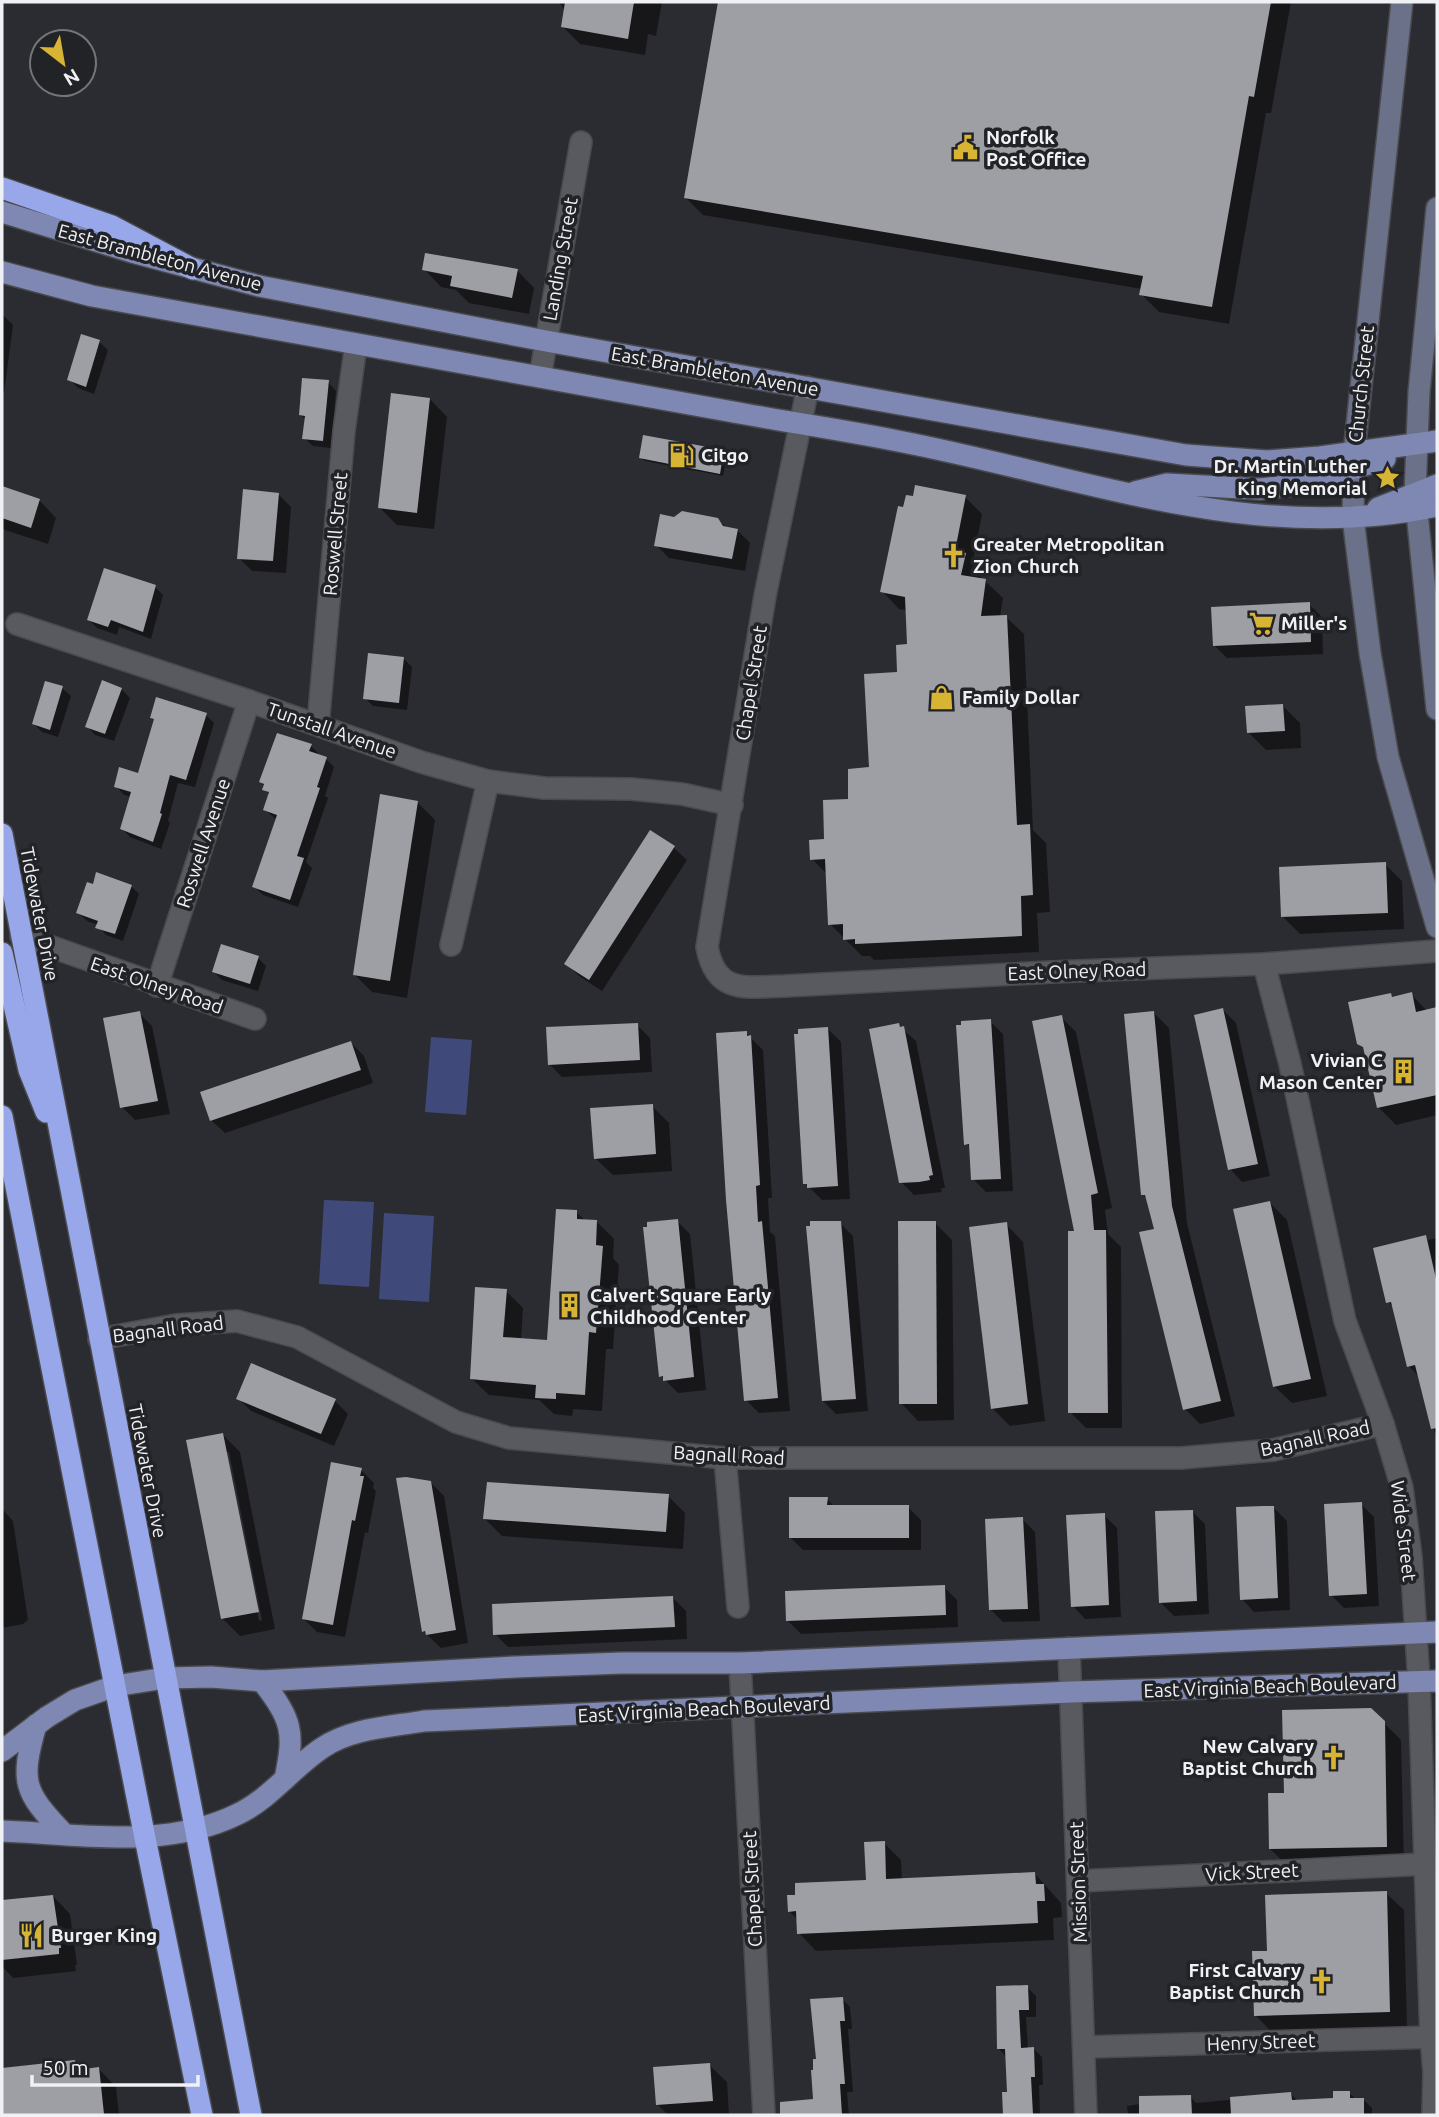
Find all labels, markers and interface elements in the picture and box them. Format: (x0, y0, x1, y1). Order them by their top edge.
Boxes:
north arrow (28, 28, 98, 98)
text: N (60, 64, 84, 91)
place label: Norfolk Post Office (986, 126, 1087, 170)
public building icon: Norfolk Post Office (952, 134, 980, 162)
street label: Landing Street (538, 195, 582, 323)
street label: East Brambleton Avenue (56, 219, 264, 295)
street label: Church Street (1344, 324, 1378, 444)
street label: East Brambleton Avenue (610, 342, 820, 400)
fuel station icon: Citgo (667, 441, 695, 469)
place label: Citgo (701, 444, 749, 466)
place label: Dr. Martin Luther King Memorial (1213, 455, 1367, 499)
place icon: Dr. Martin Luther King Memorial (1373, 463, 1401, 491)
street label: Roswell Street (319, 471, 351, 597)
place label: Greater Metropolitan Zion Church (973, 533, 1165, 577)
church icon: Greater Metropolitan Zion Church (939, 541, 967, 569)
supermarket icon: Miller's (1247, 609, 1275, 637)
place label: Miller's (1281, 612, 1347, 634)
street label: Chapel Street (731, 623, 771, 742)
shop icon: Family Dollar (928, 683, 956, 711)
place label: Family Dollar (962, 686, 1080, 708)
street label: Tunstall Avenue (264, 698, 400, 762)
street label: Roswell Avenue (172, 776, 234, 910)
street label: Tidewater Drive (16, 845, 64, 983)
street label: East Olney Road (88, 952, 226, 1018)
street label: East Olney Road (1007, 958, 1147, 984)
place label: Vivian C Mason Center (1259, 1049, 1383, 1093)
building icon: Vivian C Mason Center (1389, 1057, 1417, 1085)
place label: Calvert Square Early Childhood Center (590, 1284, 771, 1328)
building icon: Calvert Square Early Childhood Center (556, 1292, 584, 1320)
street label: Bagnall Road (111, 1311, 225, 1347)
street label: Tidewater Drive (124, 1402, 172, 1540)
street label: Bagnall Road (1258, 1416, 1372, 1460)
street label: Bagnall Road (673, 1441, 785, 1469)
street label: Wide Street (1387, 1479, 1421, 1583)
street label: East Virginia Beach Boulevard (1143, 1671, 1397, 1701)
street label: East Virginia Beach Boulevard (577, 1691, 831, 1727)
place label: New Calvary Baptist Church (1182, 1735, 1314, 1779)
church icon: New Calvary Baptist Church (1320, 1743, 1348, 1771)
street label: Mission Street (1065, 1820, 1091, 1943)
street label: Chapel Street (738, 1830, 766, 1948)
street label: Vick Street (1205, 1859, 1300, 1885)
restaurant icon: Burger King (17, 1921, 45, 1949)
place label: Burger King (51, 1924, 157, 1946)
place label: First Calvary Baptist Church (1169, 1959, 1301, 2003)
church icon: First Calvary Baptist Church (1307, 1967, 1335, 1995)
street label: Henry Street (1206, 2029, 1316, 2055)
scale bar (32, 2044, 198, 2088)
text: 50 m (42, 2055, 89, 2079)

